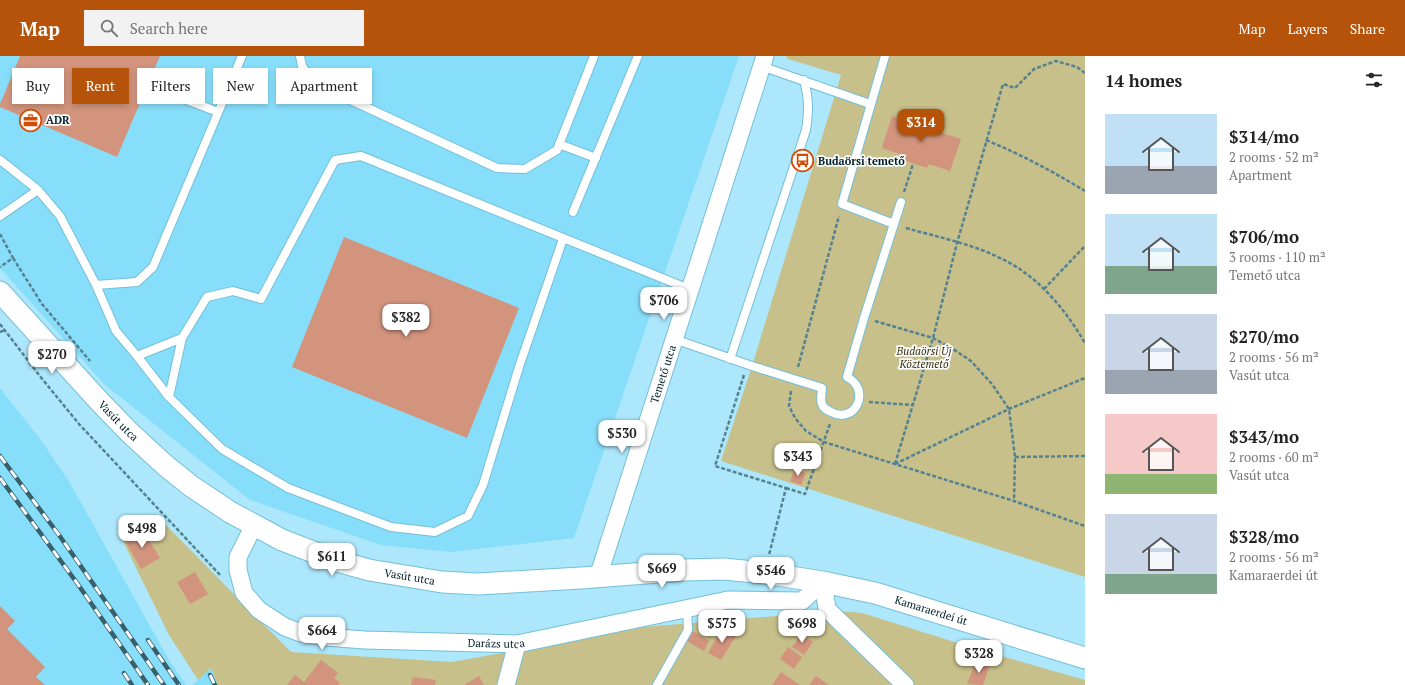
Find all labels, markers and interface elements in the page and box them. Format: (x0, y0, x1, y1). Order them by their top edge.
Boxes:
search box (84, 10, 364, 46)
text: Map (20, 16, 60, 41)
icon: search (98, 17, 120, 39)
text: Search here (130, 18, 208, 38)
text: Map (1239, 19, 1266, 38)
text: Layers (1288, 19, 1328, 38)
text: Share (1350, 19, 1385, 38)
chip: Buy (12, 68, 64, 104)
chip: Rent (72, 68, 129, 104)
chip: Filters (137, 68, 205, 104)
chip: New (213, 68, 268, 104)
chip: Apartment (276, 68, 372, 104)
text: 14 homes (1105, 69, 1182, 92)
icon: filters (1363, 69, 1385, 91)
office icon: ADR (18, 107, 44, 133)
pin: $314 (897, 109, 945, 143)
place label: ADR (46, 113, 70, 127)
text: $314 (906, 113, 936, 131)
text: $314/mo (1229, 125, 1299, 148)
icon: home (1137, 130, 1185, 178)
bus stop icon: Budaörsi temető (790, 148, 816, 174)
text: 2 rooms · 52 m² (1229, 148, 1319, 166)
place label: Budaörsi temető (818, 154, 905, 168)
text: Apartment (1229, 166, 1292, 184)
text: $706/mo (1229, 225, 1299, 248)
icon: home (1137, 230, 1185, 278)
text: 3 rooms · 110 m² (1229, 248, 1326, 266)
text: Temető utca (1229, 266, 1301, 284)
pin: $706 (640, 287, 688, 321)
text: $706 (649, 291, 679, 309)
pin: $382 (382, 304, 430, 338)
text: $382 (391, 308, 421, 326)
text: $270/mo (1229, 325, 1299, 348)
icon: home (1137, 330, 1185, 378)
pin: $270 (28, 341, 76, 375)
street label: Temető utca (647, 343, 679, 405)
park label: Budaörsi Új Köztemető (896, 344, 951, 371)
text: $270 (37, 345, 67, 363)
text: 2 rooms · 56 m² (1229, 348, 1319, 366)
text: Vasút utca (1229, 366, 1289, 384)
street label: Vasút utca (95, 398, 142, 444)
pin: $530 (598, 420, 646, 454)
text: $530 (607, 424, 637, 442)
text: $343/mo (1229, 425, 1299, 448)
icon: home (1137, 430, 1185, 478)
pin: $343 (774, 443, 822, 477)
text: $343 (783, 447, 813, 465)
text: 2 rooms · 60 m² (1229, 448, 1319, 466)
text: Vasút utca (1229, 466, 1289, 484)
pin: $498 (118, 515, 166, 549)
text: $498 (127, 519, 157, 537)
text: $328/mo (1229, 525, 1299, 548)
icon: home (1137, 530, 1185, 578)
pin: $611 (308, 543, 356, 577)
text: $611 (317, 547, 347, 565)
text: 2 rooms · 56 m² (1229, 548, 1319, 566)
pin: $669 (638, 555, 686, 589)
pin: $546 (747, 557, 795, 591)
text: $669 (647, 559, 677, 577)
text: $546 (756, 561, 786, 579)
street label: Vasút utca (383, 566, 437, 588)
text: Kamaraerdei út (1229, 566, 1318, 584)
street label: Kamaraerdei út (893, 593, 969, 628)
pin: $575 (698, 610, 746, 644)
pin: $698 (778, 610, 826, 644)
text: $575 (707, 614, 737, 632)
text: $698 (787, 614, 817, 632)
pin: $664 (298, 617, 346, 651)
text: $664 (307, 621, 337, 639)
street label: Darázs utca (467, 635, 526, 651)
pin: $328 (955, 640, 1003, 674)
text: $328 (964, 644, 994, 662)

